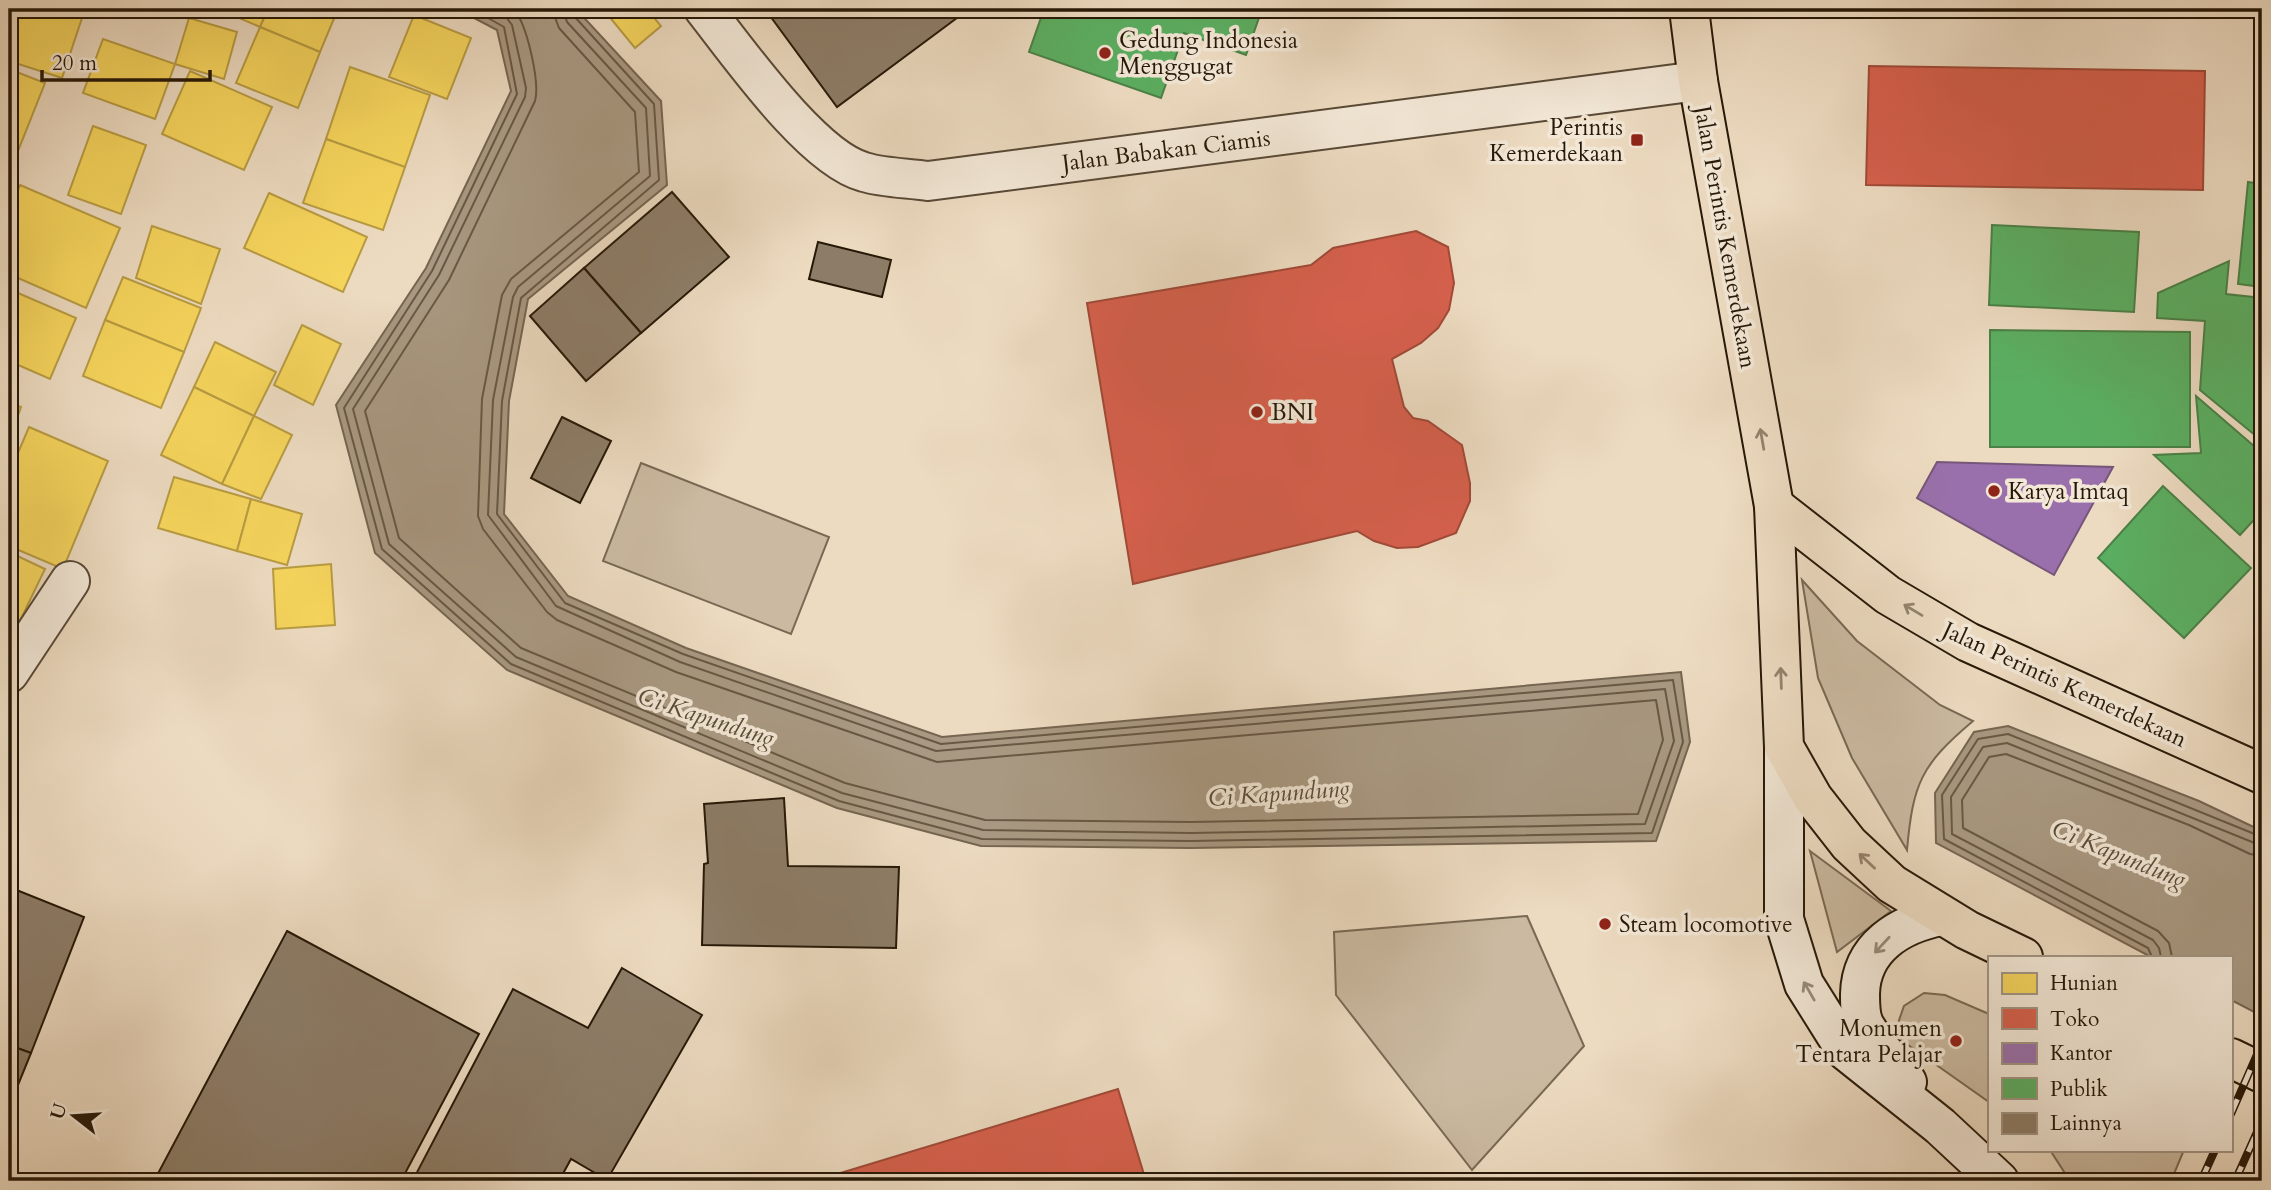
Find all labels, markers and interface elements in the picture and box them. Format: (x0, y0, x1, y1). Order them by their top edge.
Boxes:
place label: Gedung Indonesia Menggugat (1119, 25, 1298, 82)
scale bar (42, 38, 210, 82)
marker: Gedung Indonesia Menggugat (1097, 45, 1113, 61)
text: 20 m (52, 49, 97, 78)
street label: Jalan Perintis Kemerdekaan (1687, 100, 1764, 371)
place label: Perintis Kemerdekaan (1489, 112, 1623, 169)
street label: Jalan Babakan Ciamis (1057, 122, 1272, 179)
marker: Perintis Kemerdekaan (1629, 132, 1645, 148)
place label: BNI (1271, 397, 1314, 428)
marker: BNI (1249, 404, 1265, 420)
one-way arrow (1755, 428, 1768, 451)
place label: Karya Imtaq (2008, 476, 2129, 507)
marker: Karya Imtaq (1986, 483, 2002, 499)
one-way arrow (1903, 602, 1923, 616)
street label: Jalan Perintis Kemerdekaan (1935, 613, 2192, 755)
one-way arrow (1774, 667, 1787, 690)
water label: Ci Kapundung (633, 680, 779, 755)
water label: Ci Kapundung (1207, 772, 1351, 815)
water label: Ci Kapundung (2047, 813, 2191, 896)
one-way arrow (1859, 852, 1876, 869)
place label: Steam locomotive (1619, 909, 1793, 940)
marker: Steam locomotive (1597, 916, 1613, 932)
one-way arrow (1873, 936, 1890, 953)
legend (1988, 956, 2232, 1152)
text: Hunian (2050, 969, 2118, 998)
one-way arrow (1802, 981, 1816, 1001)
text: Toko (2050, 1005, 2099, 1034)
place label: Monumen Tentara Pelajar (1795, 1013, 1943, 1070)
marker: Monumen Tentara Pelajar (1948, 1033, 1964, 1049)
text: Kantor (2050, 1039, 2113, 1068)
text: Publik (2050, 1075, 2108, 1104)
north arrow (38, 1082, 108, 1152)
text: U (44, 1100, 74, 1123)
text: Lainnya (2050, 1109, 2122, 1138)

